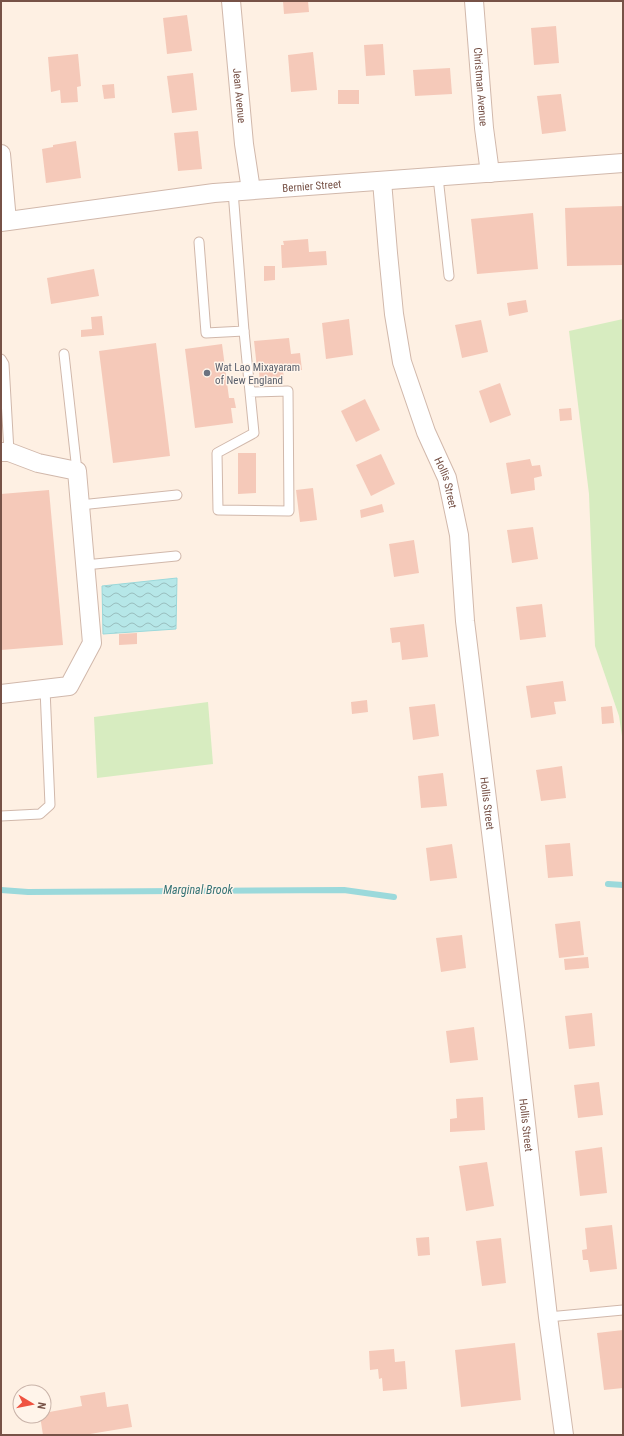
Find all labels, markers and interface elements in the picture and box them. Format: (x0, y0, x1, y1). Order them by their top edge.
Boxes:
street label: Christman Avenue (471, 47, 490, 127)
street label: Jean Avenue (231, 67, 249, 124)
street label: Bernier Street (282, 177, 342, 194)
place label: Wat Lao Mixayaram of New England (215, 361, 300, 387)
marker: Wat Lao Mixayaram of New England (202, 368, 212, 378)
street label: Hollis Street (432, 455, 460, 510)
street label: Hollis Street (478, 776, 497, 831)
water label: Marginal Brook (163, 883, 234, 897)
street label: Hollis Street (517, 1098, 536, 1152)
north arrow (12, 1384, 52, 1424)
text: N (34, 1401, 48, 1410)

